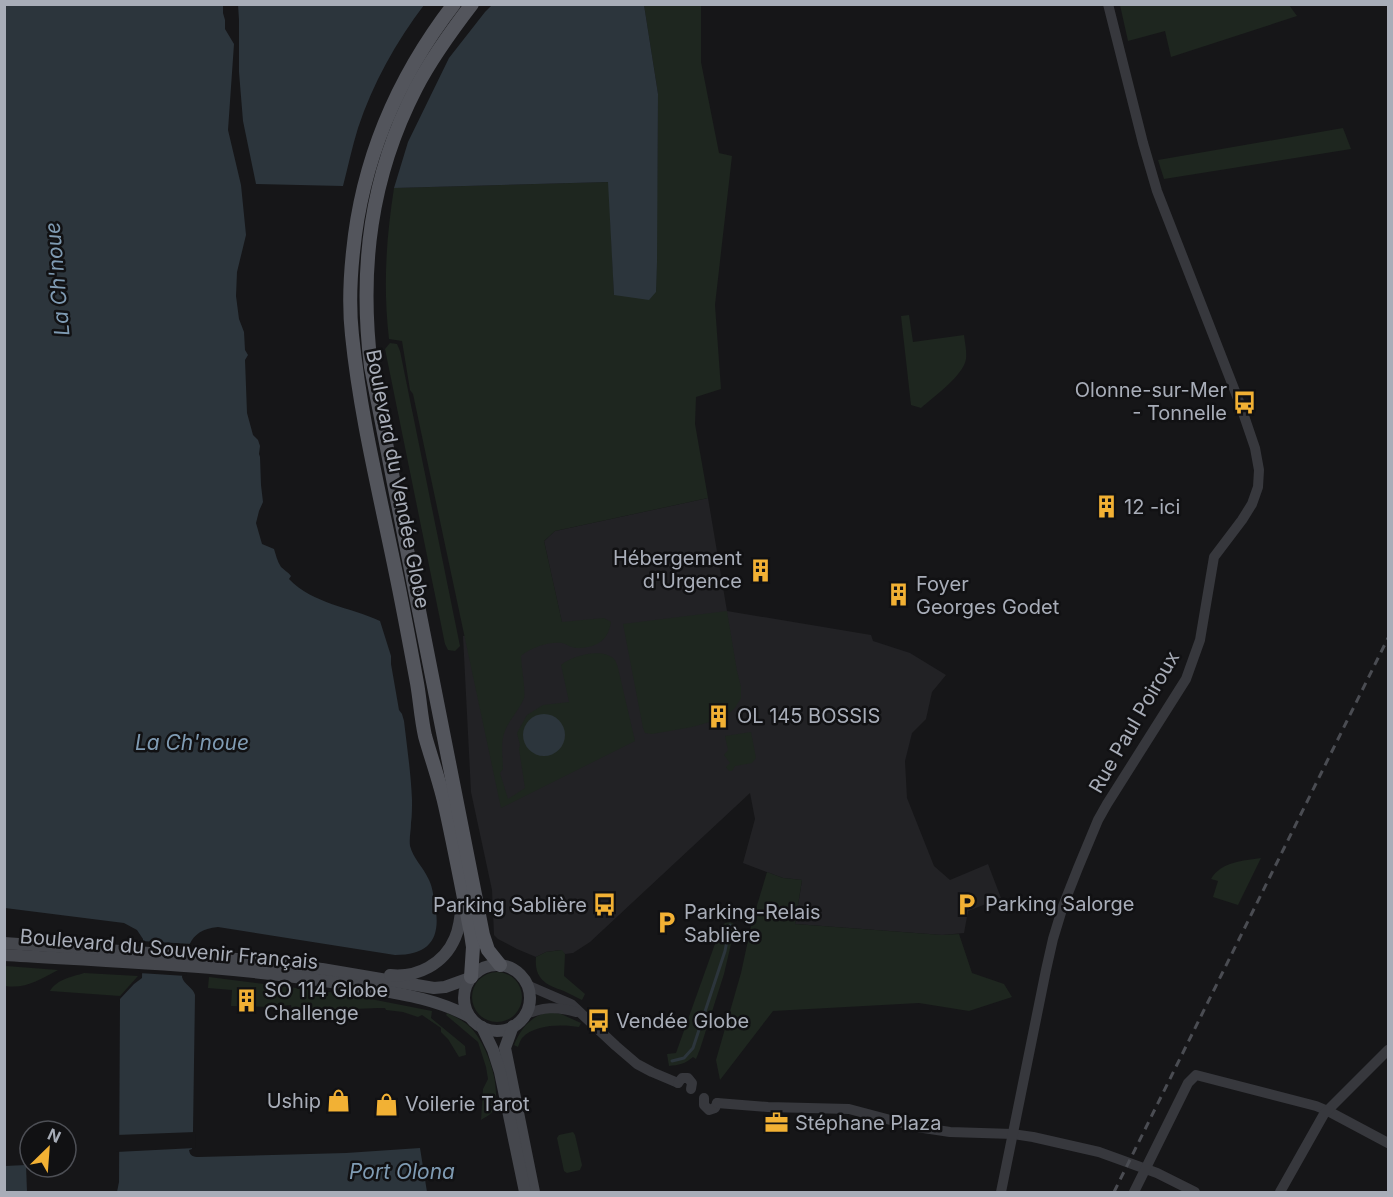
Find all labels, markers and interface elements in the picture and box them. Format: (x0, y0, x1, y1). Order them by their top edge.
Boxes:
water label: La Ch'noue (40, 221, 74, 337)
street label: Boulevard du Vendée Globe (361, 347, 435, 611)
place label: Olonne-sur-Mer - Tonnelle (1075, 378, 1227, 425)
bus stop icon: Olonne-sur-Mer - Tonnelle (1232, 389, 1258, 415)
building icon: 12 -ici (1093, 494, 1119, 520)
place label: 12 -ici (1124, 495, 1180, 519)
place label: Hébergement d'Urgence (613, 546, 742, 593)
building icon: Hébergement d'Urgence (747, 557, 773, 583)
place label: Foyer Georges Godet (916, 572, 1060, 619)
building icon: Foyer Georges Godet (885, 582, 911, 608)
street label: Rue Paul Poiroux (1084, 647, 1184, 797)
building icon: OL 145 BOSSIS (706, 703, 732, 729)
place label: OL 145 BOSSIS (737, 704, 880, 728)
water label: La Ch'noue (135, 730, 249, 755)
parking icon: Parking Salorge (954, 891, 980, 917)
bus stop icon: Parking Sablière (592, 892, 618, 918)
place label: Parking Salorge (985, 892, 1134, 916)
place label: Parking Sablière (433, 893, 587, 917)
place label: Parking-Relais Sablière (684, 900, 821, 947)
parking icon: Parking-Relais Sablière (653, 910, 679, 936)
street label: Boulevard du Souvenir Français (19, 924, 319, 974)
place label: SO 114 Globe Challenge (264, 978, 388, 1025)
building icon: SO 114 Globe Challenge (233, 988, 259, 1014)
bus stop icon: Vendée Globe (585, 1008, 611, 1034)
place label: Vendée Globe (616, 1009, 749, 1033)
shop icon: Uship (326, 1088, 352, 1114)
place label: Uship (267, 1089, 321, 1113)
shop icon: Voilerie Tarot (374, 1091, 400, 1117)
place label: Voilerie Tarot (405, 1092, 530, 1116)
office icon: Stéphane Plaza (764, 1110, 790, 1136)
place label: Stéphane Plaza (795, 1111, 941, 1135)
north arrow (18, 1119, 78, 1179)
text: N (45, 1124, 64, 1147)
water label: Port Olona (349, 1159, 455, 1184)

